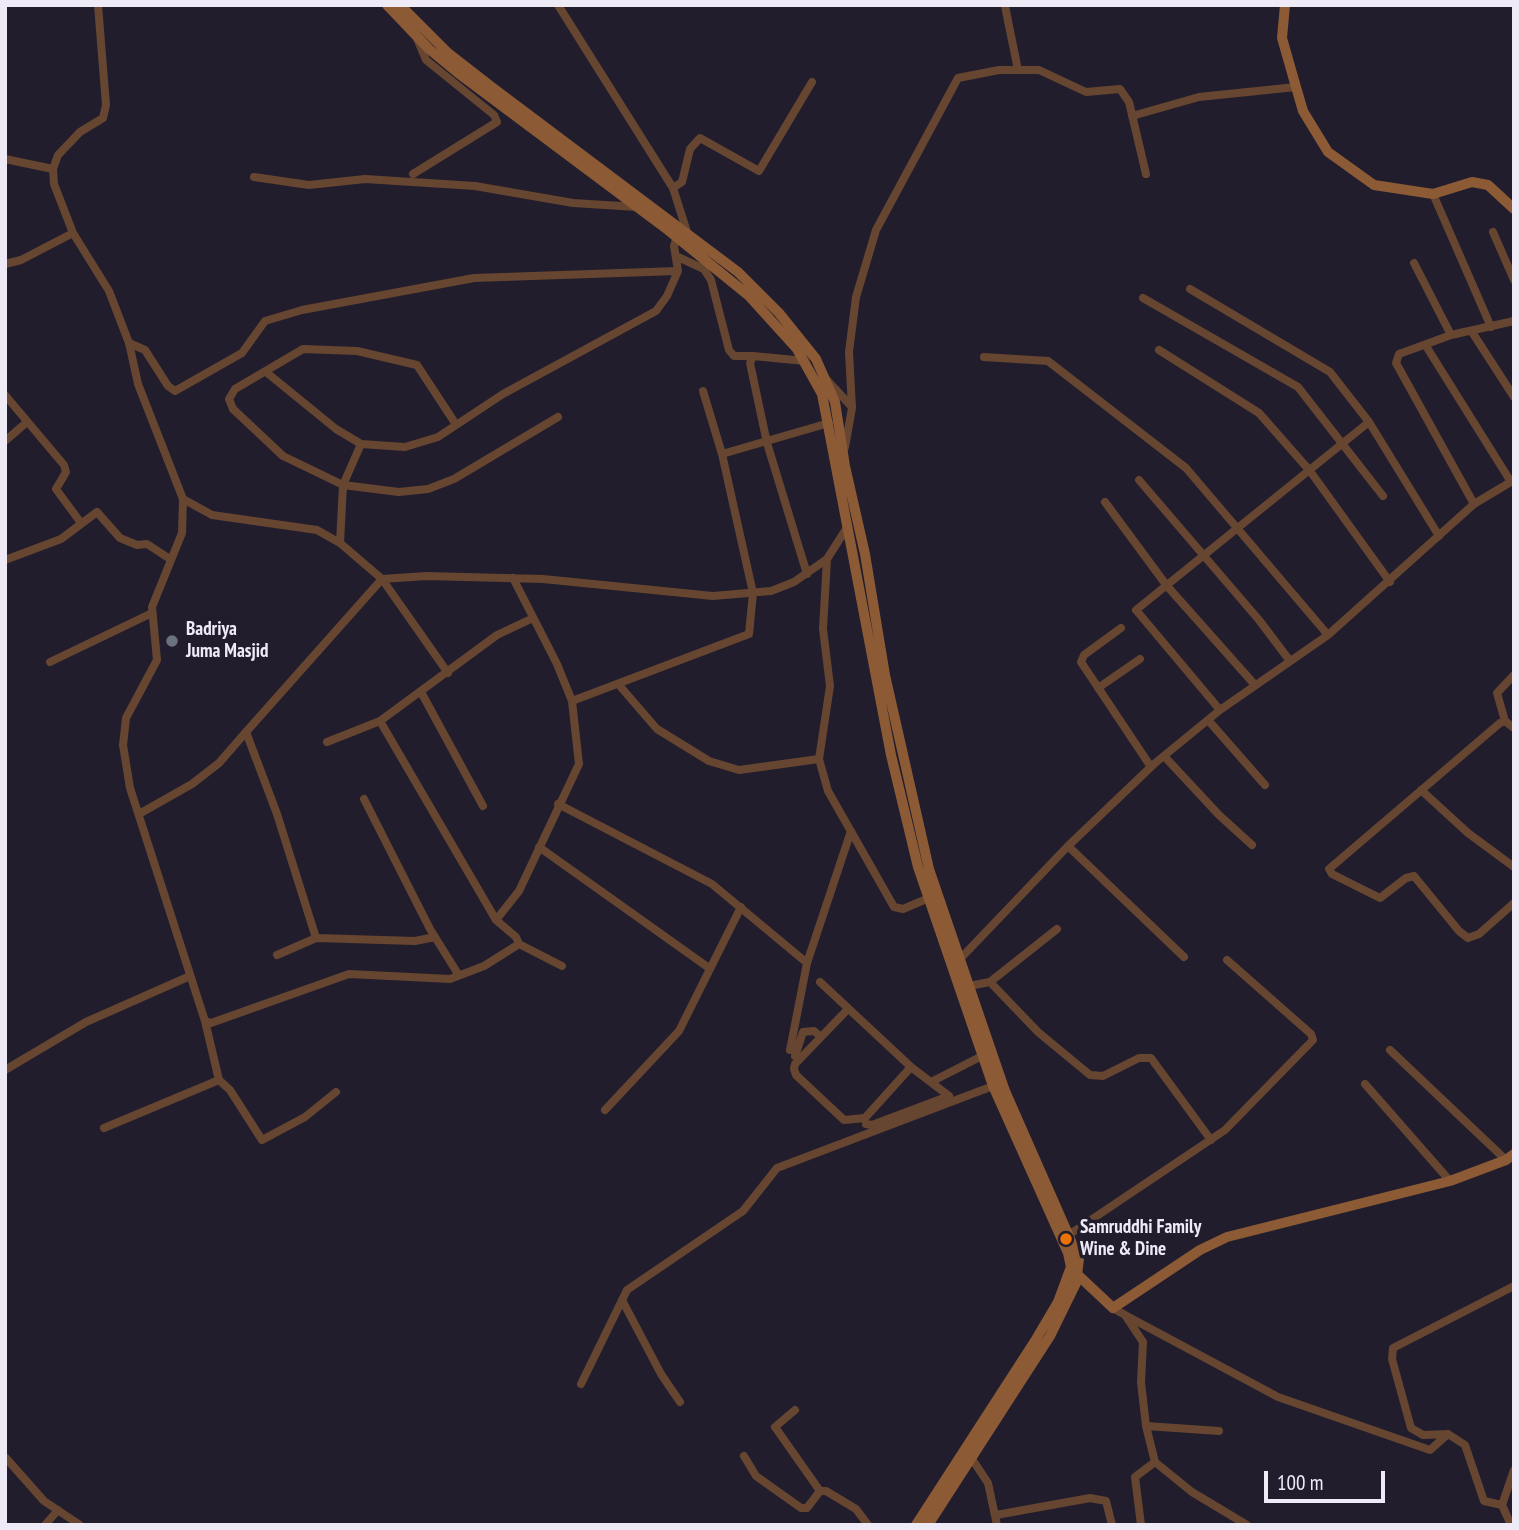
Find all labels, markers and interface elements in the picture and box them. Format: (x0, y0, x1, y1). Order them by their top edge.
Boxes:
place label: Badriya Juma Masjid (186, 619, 268, 663)
marker: Badriya Juma Masjid (164, 633, 180, 649)
place label: Samruddhi Family Wine & Dine (1080, 1217, 1201, 1261)
marker: Samruddhi Family Wine & Dine (1058, 1231, 1074, 1247)
scale bar (1267, 1456, 1388, 1500)
text: 100 m (1277, 1469, 1323, 1496)

